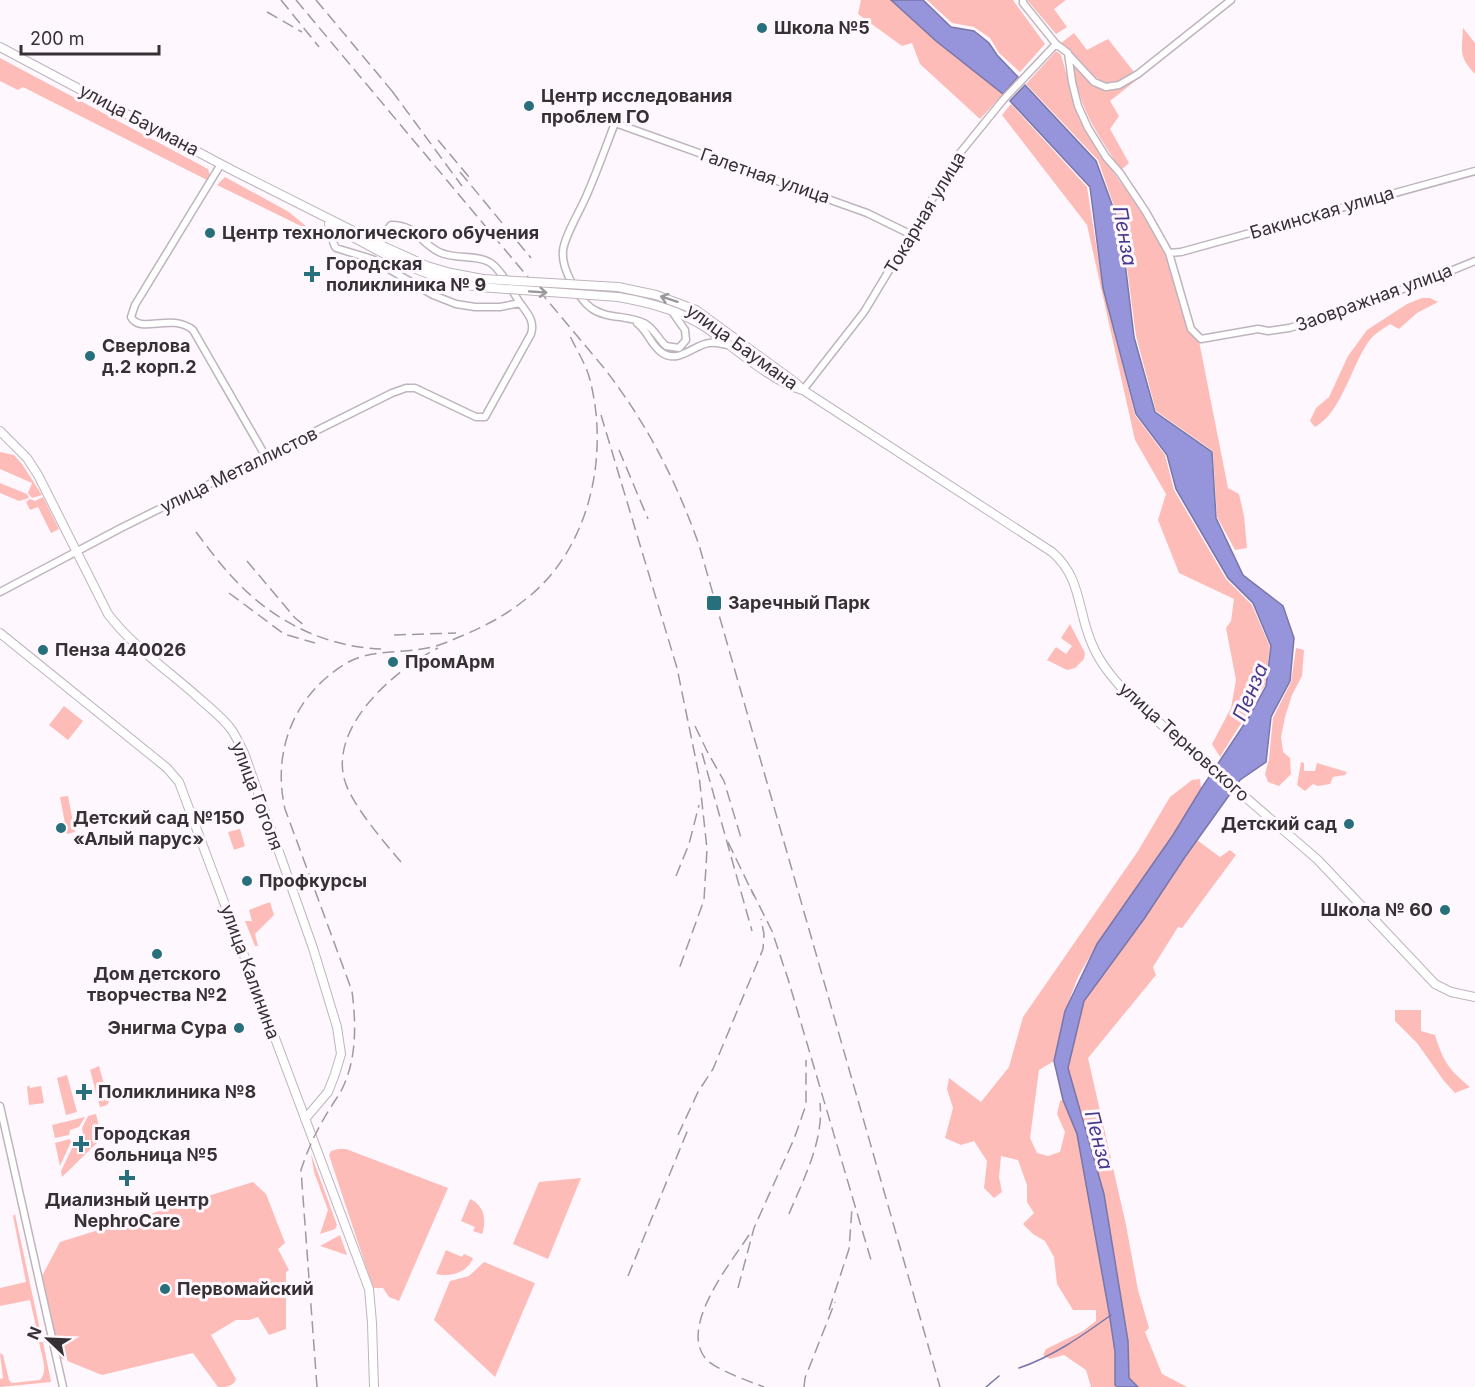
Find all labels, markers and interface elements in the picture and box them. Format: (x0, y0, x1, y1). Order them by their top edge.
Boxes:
place label: Школа №5 (774, 17, 870, 38)
scale bar (21, 18, 159, 56)
marker: Школа №5 (755, 21, 769, 35)
text: 200 m (30, 28, 85, 49)
street label: улица Баумана (76, 79, 203, 160)
place label: Центр исследования проблем ГО (541, 85, 732, 127)
marker: Центр исследования проблем ГО (522, 99, 536, 113)
street label: Галетная улица (698, 144, 833, 208)
street label: Токарная улица (880, 148, 969, 278)
street label: Бакинская улица (1247, 182, 1396, 243)
water label: Пенза (1108, 204, 1142, 268)
place label: Центр технологического обучения (222, 222, 539, 243)
marker: Центр технологического обучения (203, 226, 217, 240)
place label: Городская поликлиника № 9 (326, 253, 486, 295)
street label: Заовражная улица (1293, 259, 1455, 336)
marker: Городская поликлиника № 9 (303, 265, 321, 283)
one-way arrow (527, 286, 547, 297)
one-way arrow (659, 293, 678, 304)
street label: улица Баумана (683, 299, 802, 394)
place label: Сверлова д.2 корп.2 (102, 335, 197, 377)
marker: Сверлова д.2 корп.2 (83, 349, 97, 363)
street label: улица Металлистов (157, 422, 321, 517)
place label: Заречный Парк (728, 592, 871, 613)
marker: Заречный Парк (705, 594, 723, 612)
place label: Пенза 440026 (55, 639, 186, 660)
marker: Пенза 440026 (36, 643, 50, 657)
place label: ПромАрм (405, 651, 495, 672)
marker: ПромАрм (386, 655, 400, 669)
water label: Пенза (1227, 660, 1273, 724)
street label: улица Терновского (1115, 678, 1254, 806)
street label: улица Гоголя (227, 739, 288, 853)
place label: Детский сад №150 «Алый парус» (73, 807, 245, 849)
place label: Детский сад (1221, 813, 1337, 834)
marker: Детский сад (1342, 817, 1356, 831)
marker: Детский сад №150 «Алый парус» (54, 821, 68, 835)
place label: Профкурсы (259, 870, 367, 891)
marker: Профкурсы (240, 874, 254, 888)
place label: Школа № 60 (1321, 899, 1433, 920)
street label: улица Калинина (216, 902, 285, 1042)
marker: Школа № 60 (1438, 903, 1452, 917)
marker: Дом детского творчества №2 (150, 947, 164, 961)
place label: Дом детского творчества №2 (87, 963, 227, 1005)
place label: Энигма Сура (107, 1017, 227, 1038)
marker: Энигма Сура (232, 1021, 246, 1035)
place label: Поликлиника №8 (98, 1081, 256, 1102)
marker: Поликлиника №8 (75, 1083, 93, 1101)
water label: Пенза (1080, 1108, 1118, 1172)
place label: Городская больница №5 (94, 1123, 218, 1165)
marker: Городская больница №5 (72, 1135, 90, 1153)
marker: Диализный центр NephroCare (118, 1169, 136, 1187)
place label: Диализный центр NephroCare (45, 1189, 209, 1231)
place label: Первомайский (177, 1278, 314, 1299)
marker: Первомайский (158, 1282, 172, 1296)
north arrow (18, 1309, 78, 1369)
text: N (23, 1324, 46, 1343)

